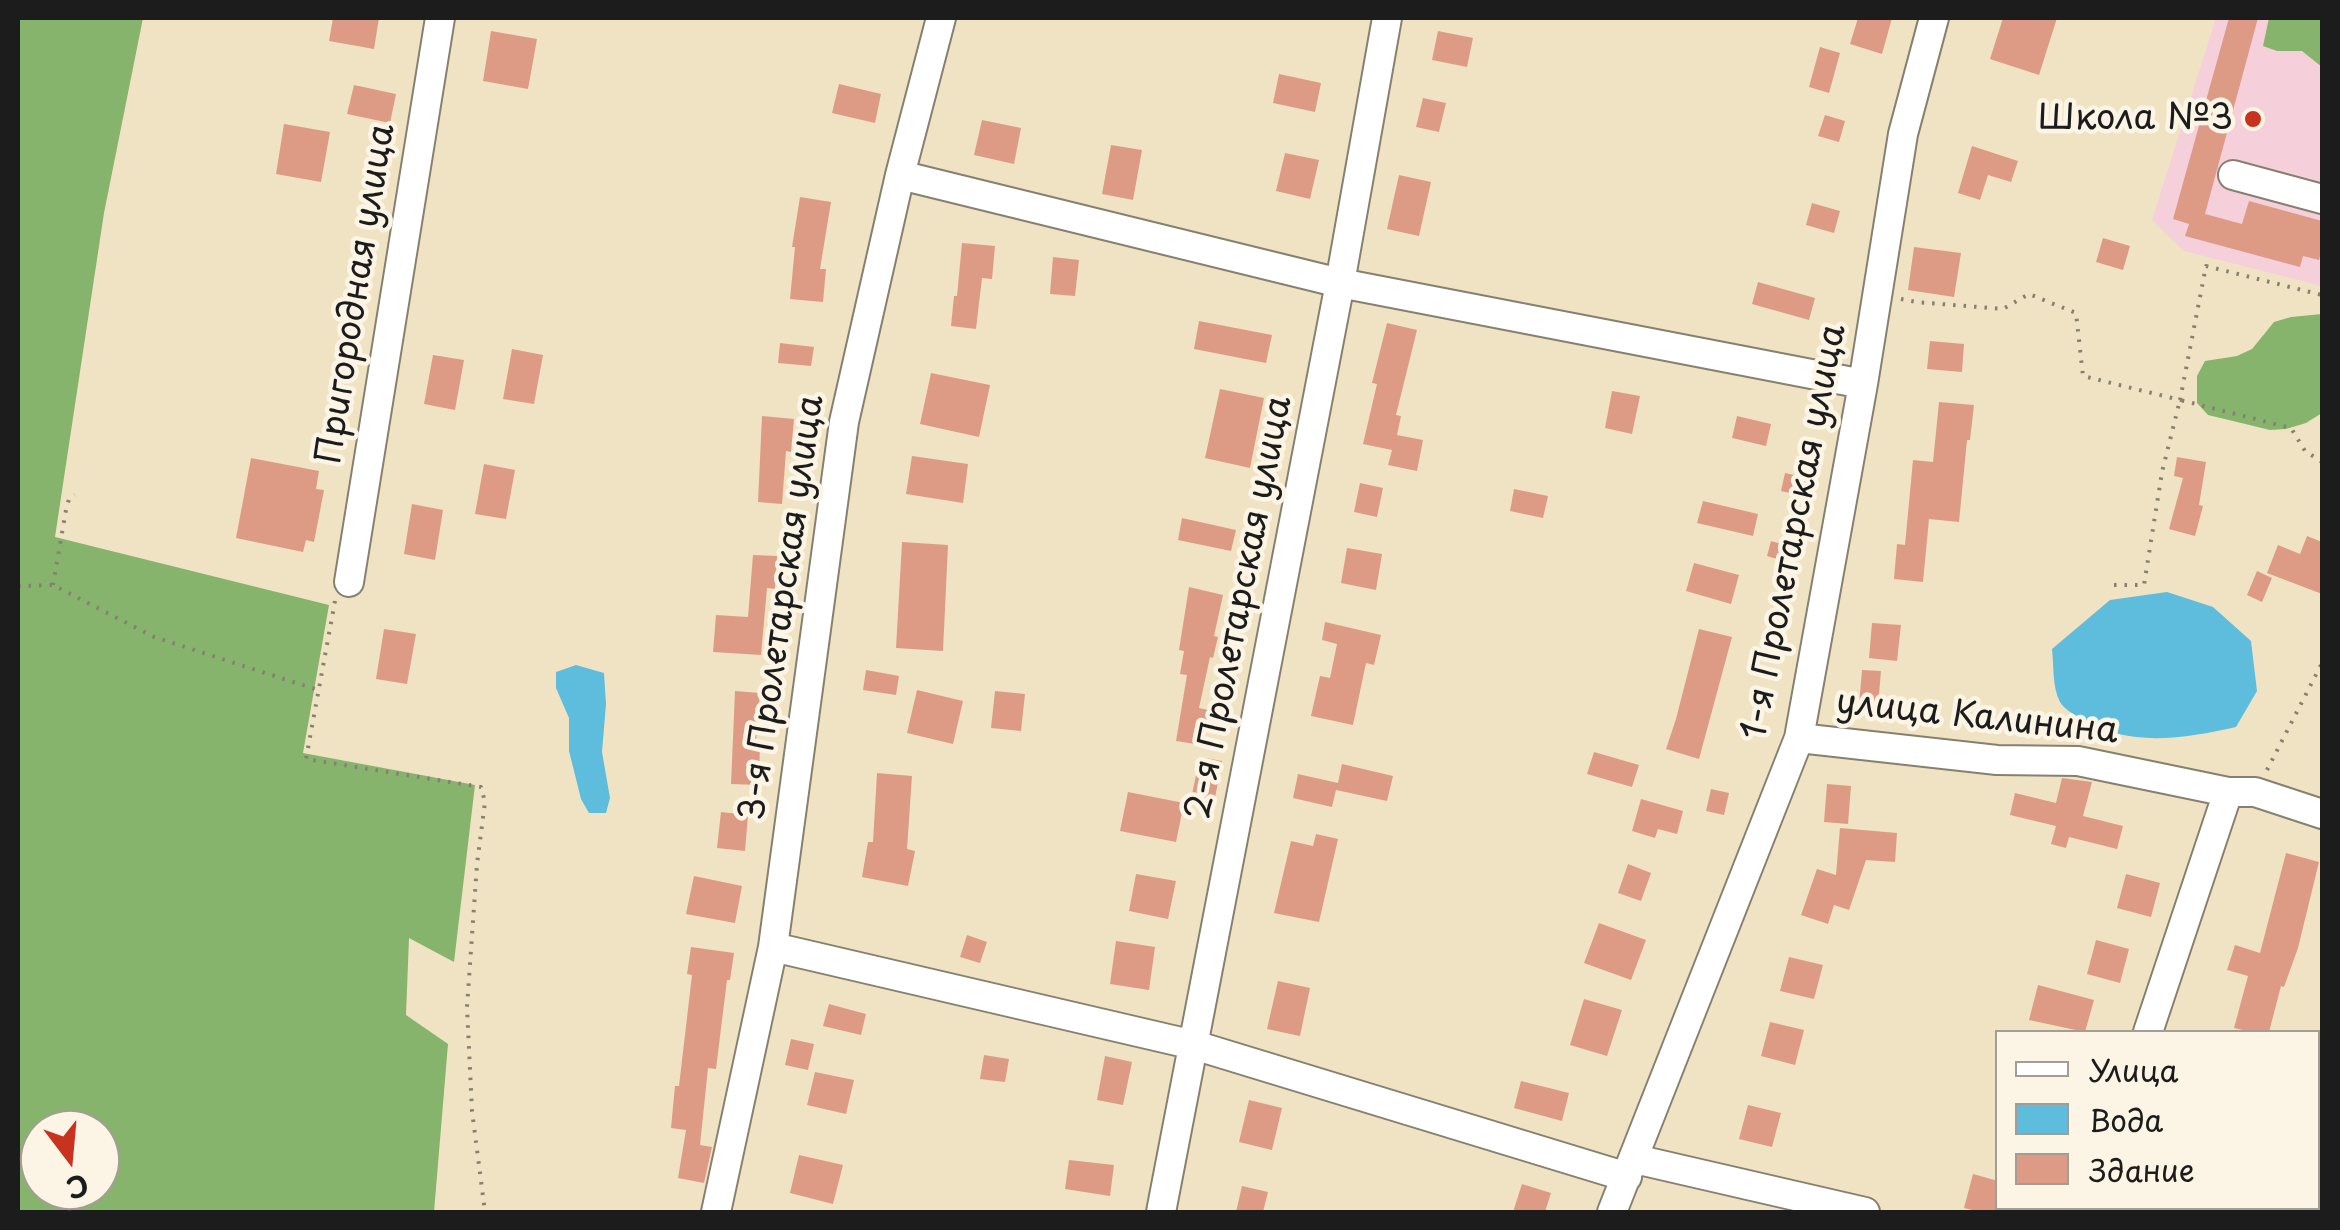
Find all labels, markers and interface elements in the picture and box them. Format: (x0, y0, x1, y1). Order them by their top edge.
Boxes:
place label: Школа №3 (2038, 98, 2233, 140)
marker: Школа №3 (2242, 108, 2264, 130)
street label: Пригородная улица (309, 121, 405, 467)
street label: 1-я Пролетарская улица (1734, 321, 1856, 743)
street label: 3-я Пролетарская улица (732, 392, 834, 824)
street label: 2-я Пролетарская улица (1178, 392, 1302, 824)
street label: улица Калинина (1834, 682, 2120, 754)
legend (1995, 1030, 2320, 1210)
text: Улица (2089, 1047, 2178, 1092)
text: Вода (2089, 1097, 2163, 1142)
north arrow (20, 1110, 120, 1210)
text: Здание (2089, 1147, 2195, 1192)
text: С (62, 1164, 94, 1211)

